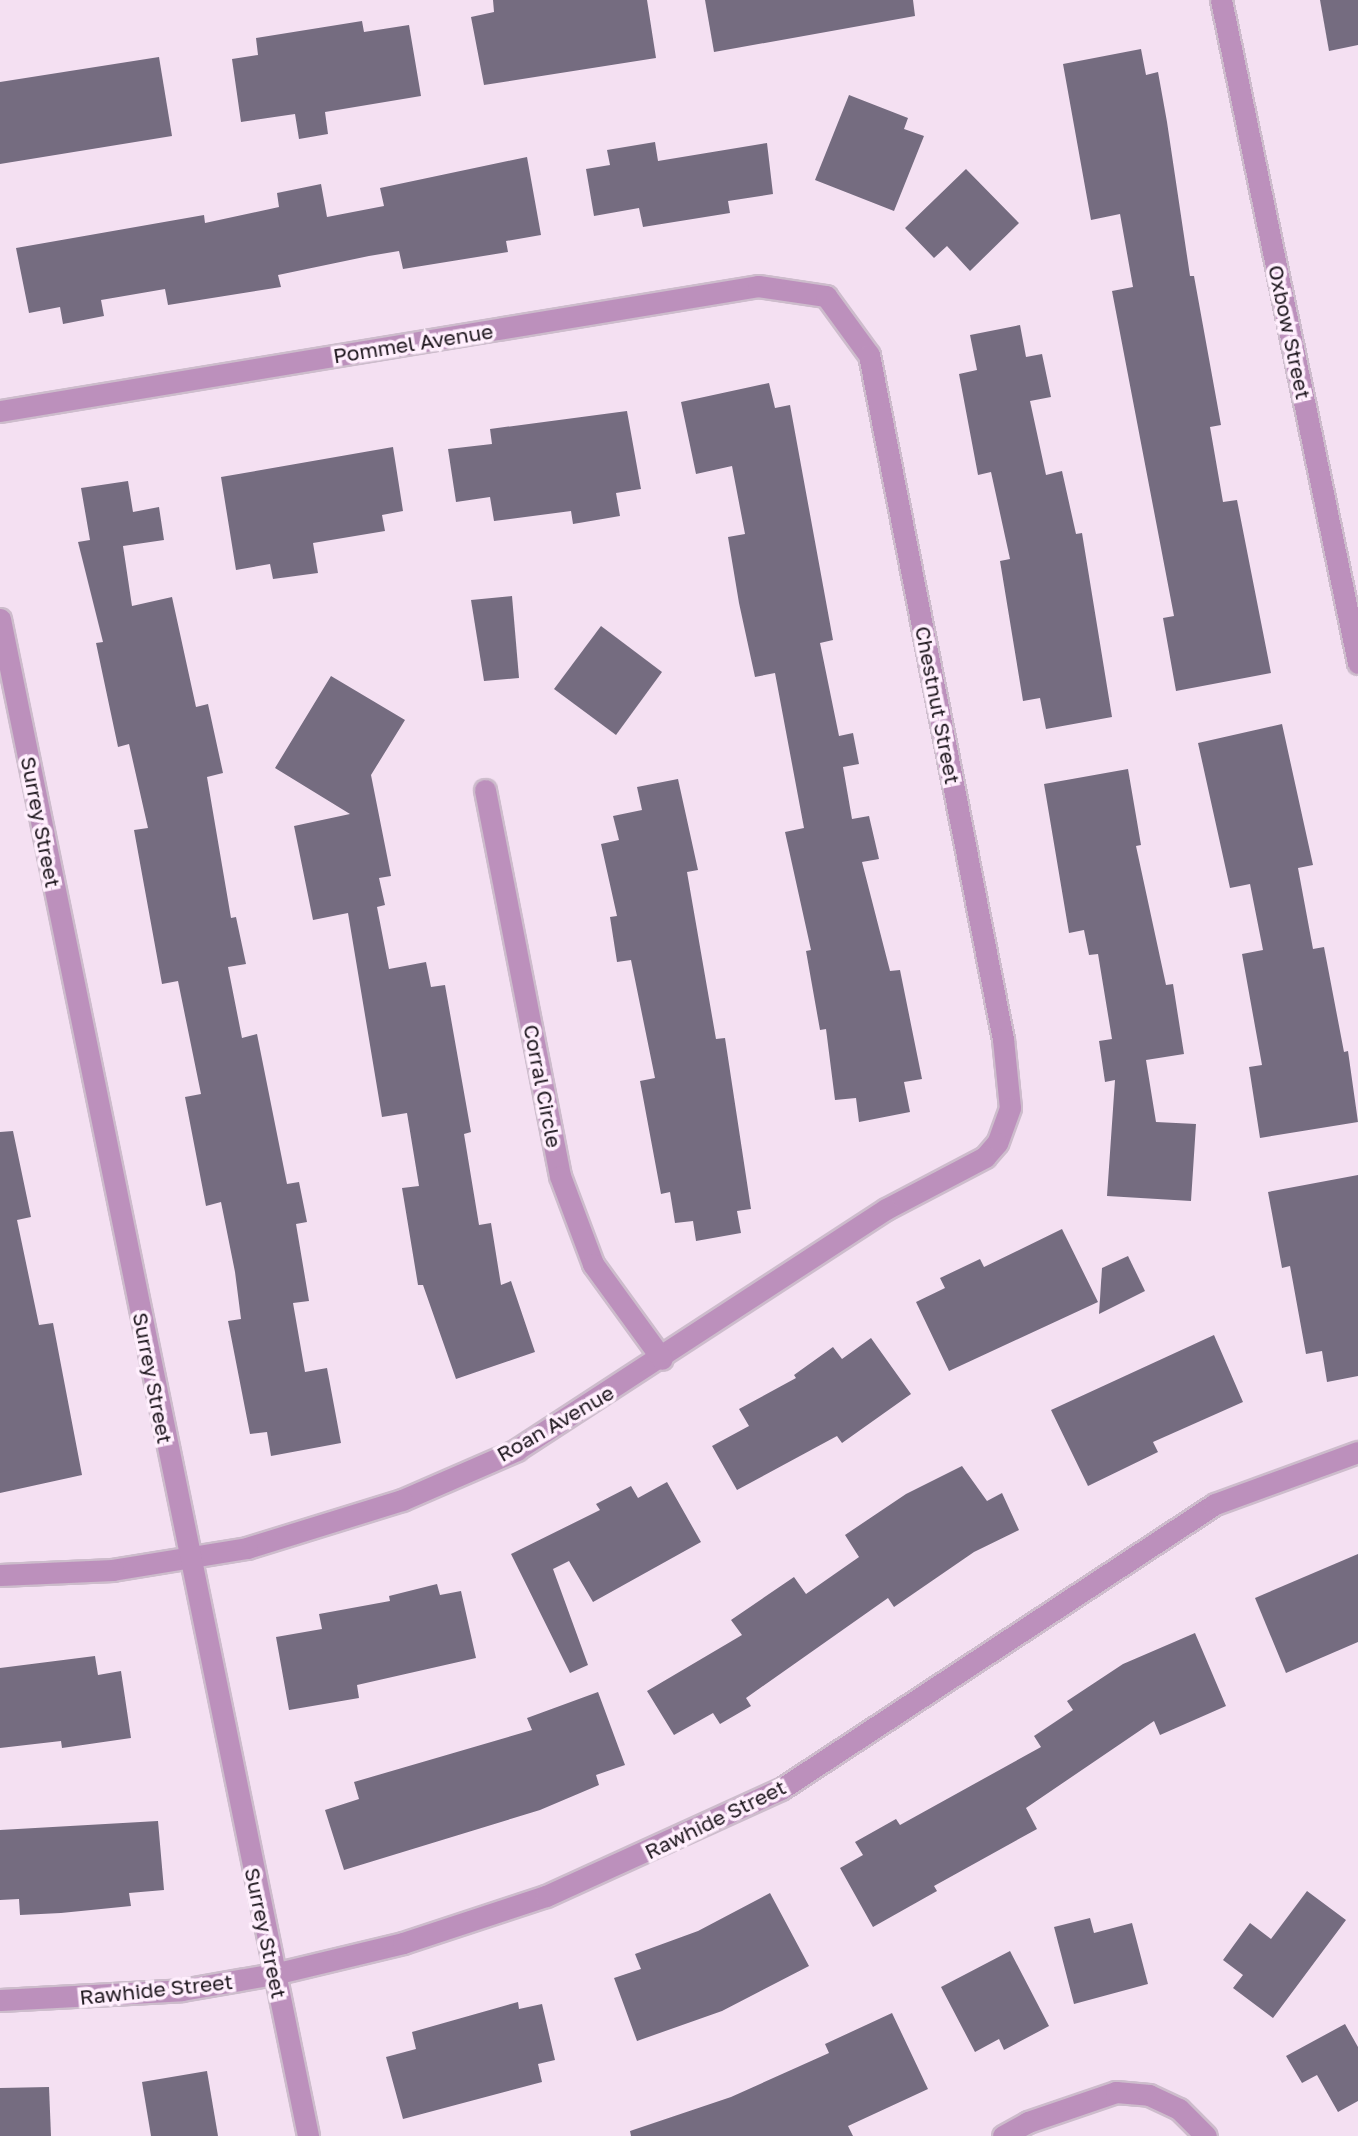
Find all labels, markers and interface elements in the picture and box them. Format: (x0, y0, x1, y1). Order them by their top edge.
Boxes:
street label: Oxbow Street (1263, 263, 1317, 401)
street label: Pommel Avenue (331, 318, 495, 368)
street label: Chestnut Street (910, 624, 966, 786)
street label: Surrey Street (16, 754, 66, 890)
street label: Corral Circle (519, 1022, 567, 1150)
street label: Surrey Street (128, 1310, 178, 1446)
street label: Roan Avenue (492, 1379, 618, 1467)
street label: Rawhide Street (640, 1774, 790, 1864)
street label: Surrey Street (240, 1865, 292, 2001)
street label: Rawhide Street (78, 1968, 234, 2010)

